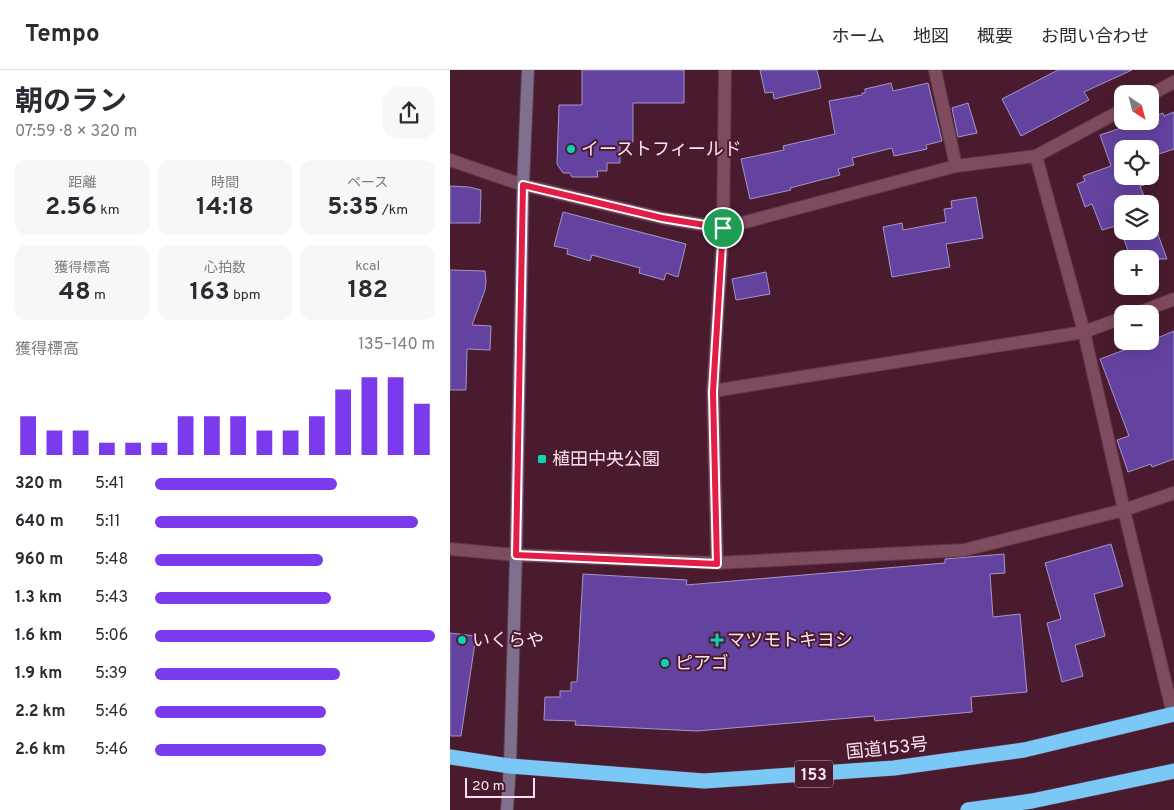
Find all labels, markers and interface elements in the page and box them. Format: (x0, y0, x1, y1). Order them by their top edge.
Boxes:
text: Tempo (25, 20, 100, 50)
text: ホーム (832, 26, 885, 49)
text: 地図 (913, 26, 949, 49)
text: 概要 (977, 26, 1013, 49)
text: お問い合わせ (1041, 26, 1149, 49)
text: 朝のラン (15, 85, 127, 121)
north arrow (1114, 85, 1159, 130)
map controls (1114, 85, 1159, 350)
button: share (383, 87, 435, 139)
text: 07:59 · 8 × 320 m (15, 122, 137, 142)
place label: イーストフィールド (581, 139, 742, 162)
button: locate (1114, 140, 1159, 185)
marker: イーストフィールド (565, 143, 577, 155)
text: 距離 (68, 175, 96, 192)
text: 時間 (211, 175, 239, 192)
text: ペース (347, 175, 388, 192)
text: 2.56 (45, 192, 97, 224)
text: 14:18 (196, 192, 254, 224)
text: 5:35 (327, 192, 379, 224)
button: layers (1114, 195, 1159, 240)
text: km (97, 202, 120, 219)
text: /km (379, 202, 408, 219)
pin (702, 207, 744, 249)
icon: arrive (709, 214, 737, 242)
button: + (1114, 250, 1159, 295)
text: kcal (355, 258, 380, 275)
text: 獲得標高 (54, 260, 110, 277)
text: 心拍数 (204, 260, 246, 277)
text: 182 (347, 275, 388, 307)
text: 48 (59, 277, 91, 309)
text: 163 (189, 277, 230, 309)
text: m (91, 287, 106, 304)
text: bpm (230, 287, 261, 304)
button: − (1114, 305, 1159, 350)
text: 135–140 m (358, 335, 435, 355)
text: 獲得標高 (15, 340, 79, 360)
place label: 植田中央公園 (552, 449, 660, 472)
marker: 植田中央公園 (536, 453, 548, 465)
text: 320 m (15, 474, 63, 494)
text: 5:41 (95, 474, 124, 494)
text: 640 m (15, 512, 64, 532)
text: 5:11 (95, 512, 120, 532)
text: 960 m (15, 550, 63, 570)
text: 5:48 (95, 550, 128, 570)
text: 1.3 km (15, 588, 62, 608)
text: 5:43 (95, 588, 128, 608)
text: 1.6 km (15, 626, 62, 646)
text: 5:06 (95, 626, 128, 646)
place label: いくらや (472, 630, 544, 653)
place label: マツモトキヨシ (727, 630, 853, 653)
marker: いくらや (456, 634, 468, 646)
marker: マツモトキヨシ (711, 634, 723, 646)
place label: ピアゴ (675, 653, 729, 676)
marker: ピアゴ (659, 657, 671, 669)
text: 1.9 km (15, 664, 62, 684)
text: 5:39 (95, 664, 127, 684)
text: 2.2 km (15, 702, 65, 722)
text: 5:46 (95, 702, 128, 722)
street label: 国道153号 (845, 734, 929, 765)
text: 2.6 km (15, 740, 66, 760)
text: 5:46 (95, 740, 128, 760)
road number: 153 (795, 761, 833, 788)
scale bar (465, 775, 535, 798)
text: 20 m (472, 778, 505, 795)

